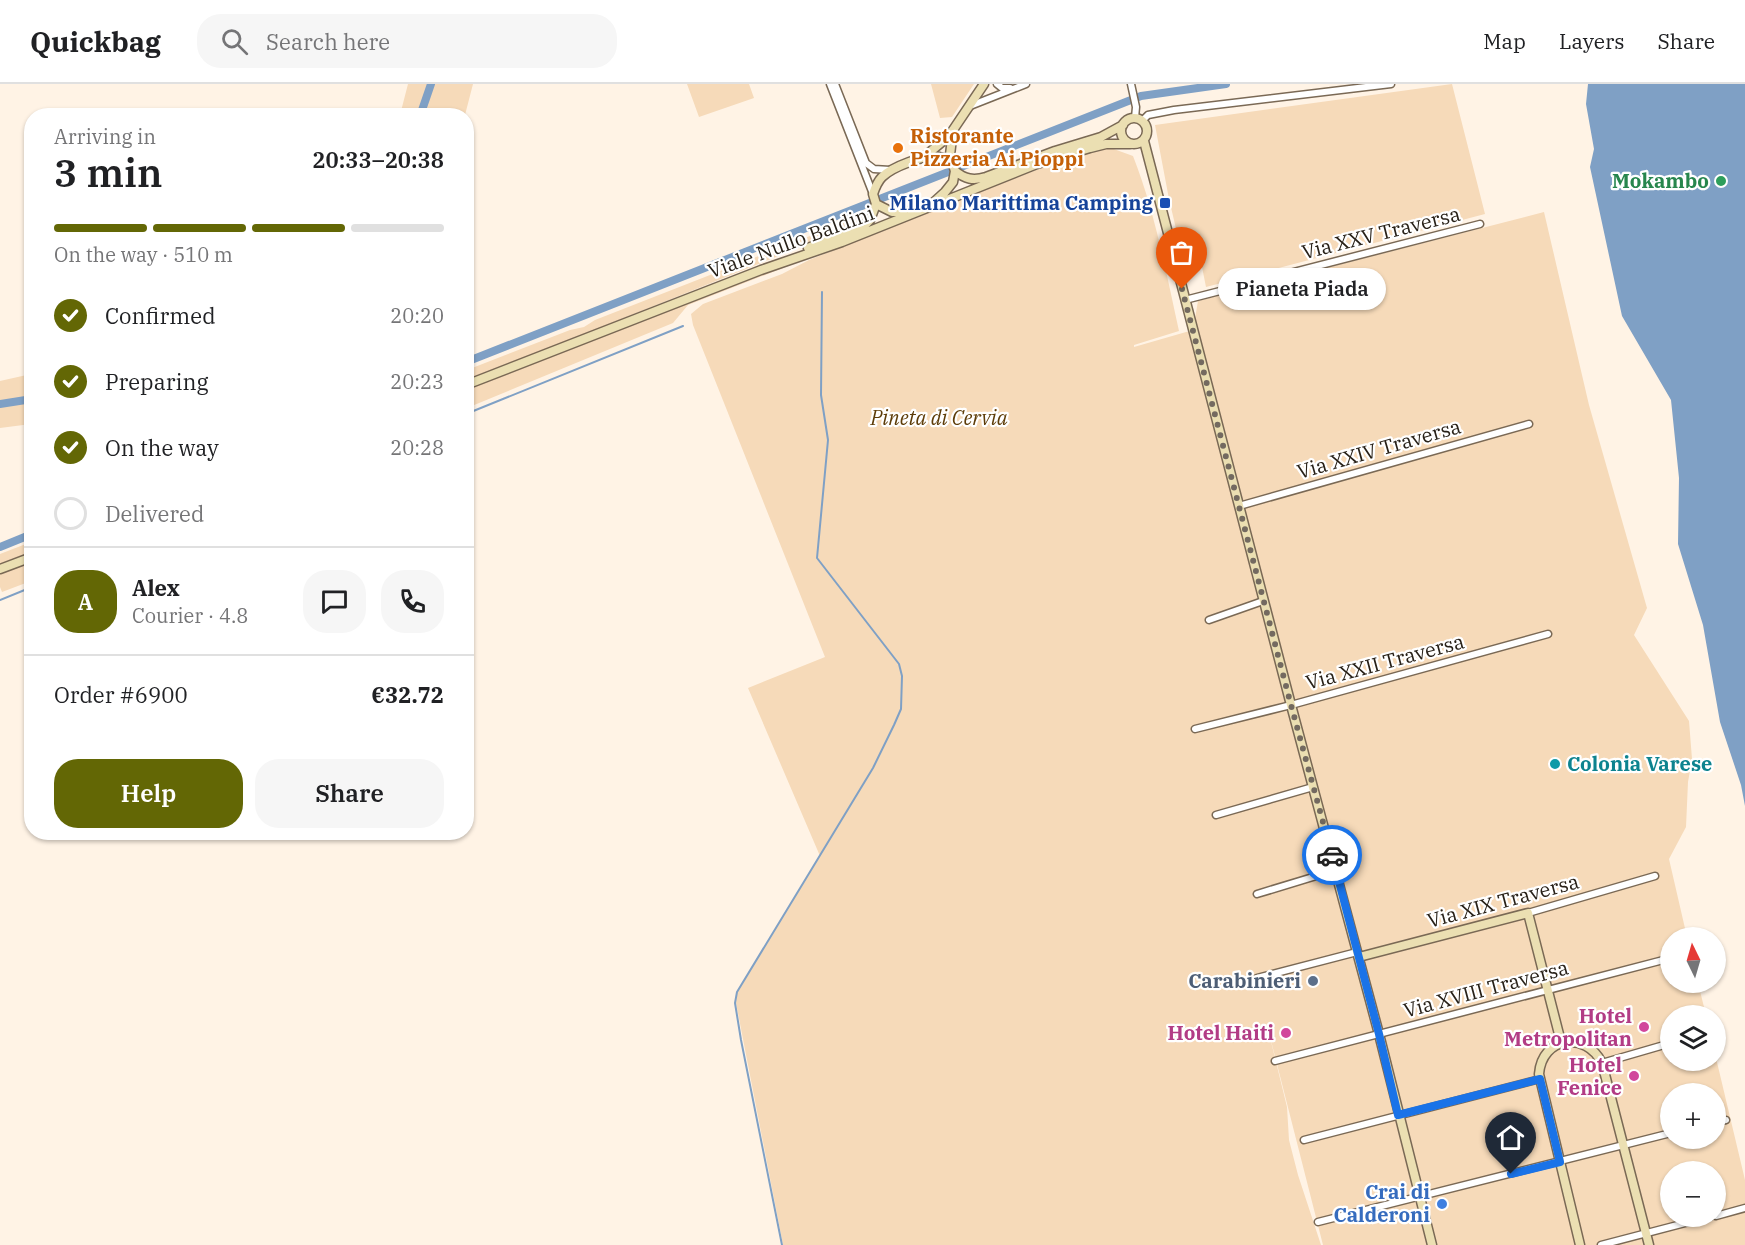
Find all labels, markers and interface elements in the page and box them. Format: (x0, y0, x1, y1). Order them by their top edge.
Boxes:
search box (197, 14, 617, 68)
text: Quickbag (30, 23, 161, 60)
icon: search (218, 25, 251, 58)
text: Search here (266, 27, 390, 56)
text: Map (1483, 27, 1526, 55)
text: Layers (1559, 27, 1625, 55)
text: Share (1658, 27, 1715, 55)
place label: Ristorante Pizzeria Ai Pioppi (910, 122, 1084, 172)
text: Arriving in (54, 123, 156, 150)
marker: Ristorante Pizzeria Ai Pioppi (891, 141, 905, 155)
text: 20:33–20:38 (312, 145, 444, 174)
text: 3 min (54, 147, 162, 198)
place label: Mokambo (1612, 167, 1709, 194)
marker: Mokambo (1714, 174, 1728, 188)
place label: Milano Marittima Camping (890, 189, 1153, 216)
marker: Milano Marittima Camping (1158, 196, 1172, 210)
street label: Viale Nullo Baldini (704, 199, 878, 284)
street label: Via XXV Traversa (1299, 200, 1463, 265)
pin (1156, 227, 1207, 289)
icon: bag (1165, 236, 1198, 269)
text: On the way · 510 m (54, 241, 233, 268)
callout: Pianeta Piada (1218, 268, 1386, 310)
text: Pianeta Piada (1235, 275, 1369, 302)
icon: check (54, 299, 87, 332)
text: Confirmed (105, 301, 216, 330)
text: 20:20 (390, 302, 444, 329)
icon: check (54, 365, 87, 398)
text: Preparing (105, 367, 209, 396)
text: 20:23 (390, 368, 444, 395)
park label: Pineta di Cervia (869, 404, 1008, 431)
street label: Via XXIV Traversa (1294, 412, 1464, 485)
icon: check (54, 431, 87, 464)
text: On the way (105, 433, 219, 462)
text: 20:28 (390, 434, 444, 461)
text: Delivered (105, 499, 204, 528)
button: chat (303, 570, 366, 633)
button: phone (381, 570, 444, 633)
text: Alex (132, 573, 180, 602)
text: A (78, 587, 93, 616)
text: Courier · 4.8 (132, 602, 248, 629)
street label: Via XXII Traversa (1303, 627, 1467, 696)
text: Order #6900 (54, 680, 188, 709)
text: €32.72 (371, 680, 444, 709)
place label: Colonia Varese (1567, 750, 1712, 777)
marker: Colonia Varese (1548, 757, 1562, 771)
button: Help (54, 759, 243, 828)
button: Share (255, 759, 444, 828)
courier (1302, 825, 1362, 885)
icon: car (1316, 839, 1349, 872)
street label: Via XIX Traversa (1424, 867, 1582, 934)
north arrow (1660, 927, 1726, 993)
map controls (1660, 927, 1726, 1227)
street label: Via XVIII Traversa (1400, 953, 1571, 1024)
place label: Carabinieri (1188, 967, 1301, 994)
marker: Carabinieri (1306, 974, 1320, 988)
place label: Hotel Metropolitan (1504, 1002, 1632, 1052)
button: layers (1660, 1005, 1726, 1071)
place label: Hotel Haiti (1167, 1019, 1274, 1046)
marker: Hotel Metropolitan (1637, 1020, 1651, 1034)
marker: Hotel Haiti (1279, 1026, 1293, 1040)
place label: Hotel Fenice (1557, 1051, 1622, 1101)
marker: Hotel Fenice (1627, 1069, 1641, 1083)
button: + (1660, 1083, 1726, 1149)
pin (1485, 1112, 1536, 1174)
icon: home (1494, 1121, 1527, 1154)
button: − (1660, 1161, 1726, 1227)
place label: Crai di Calderoni (1334, 1178, 1430, 1228)
marker: Crai di Calderoni (1435, 1197, 1449, 1211)

